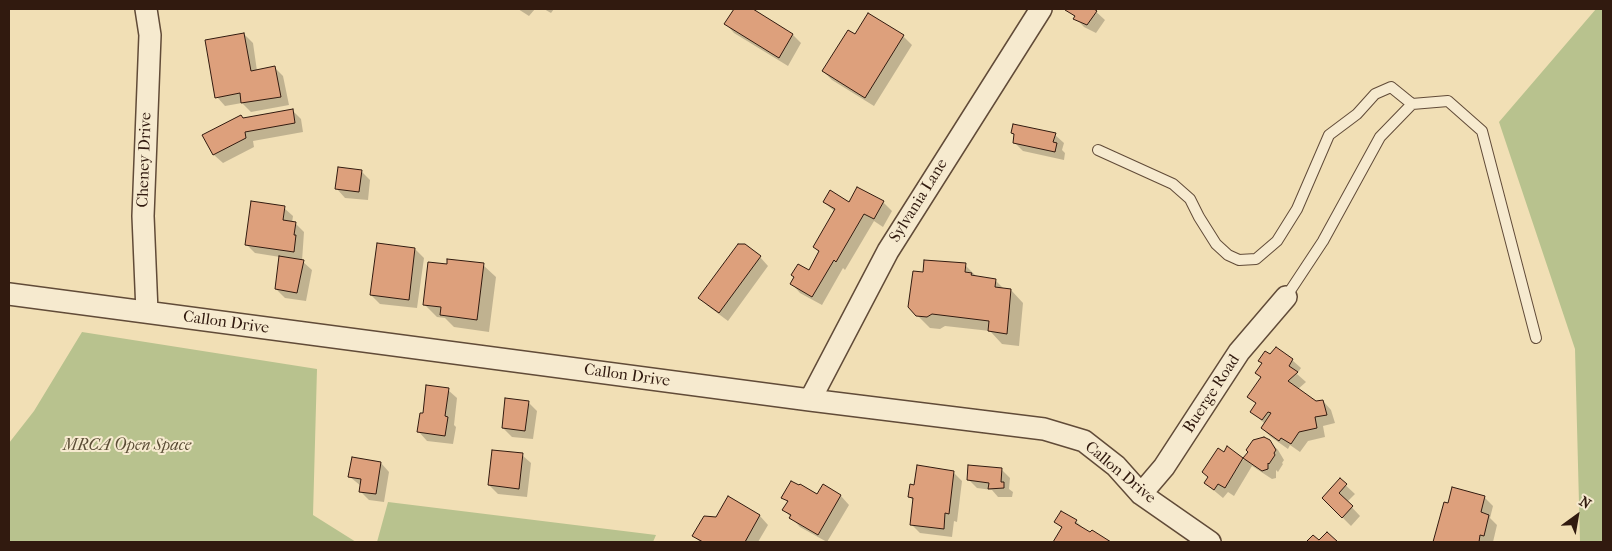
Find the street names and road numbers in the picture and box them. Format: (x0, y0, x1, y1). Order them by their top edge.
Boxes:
street label: Cheney Drive (134, 112, 156, 208)
street label: Sylvania Lane (886, 156, 952, 246)
street label: Callon Drive (182, 307, 270, 339)
street label: Buerge Road (1180, 351, 1244, 437)
street label: Callon Drive (583, 360, 671, 392)
street label: Callon Drive (1081, 438, 1159, 508)

